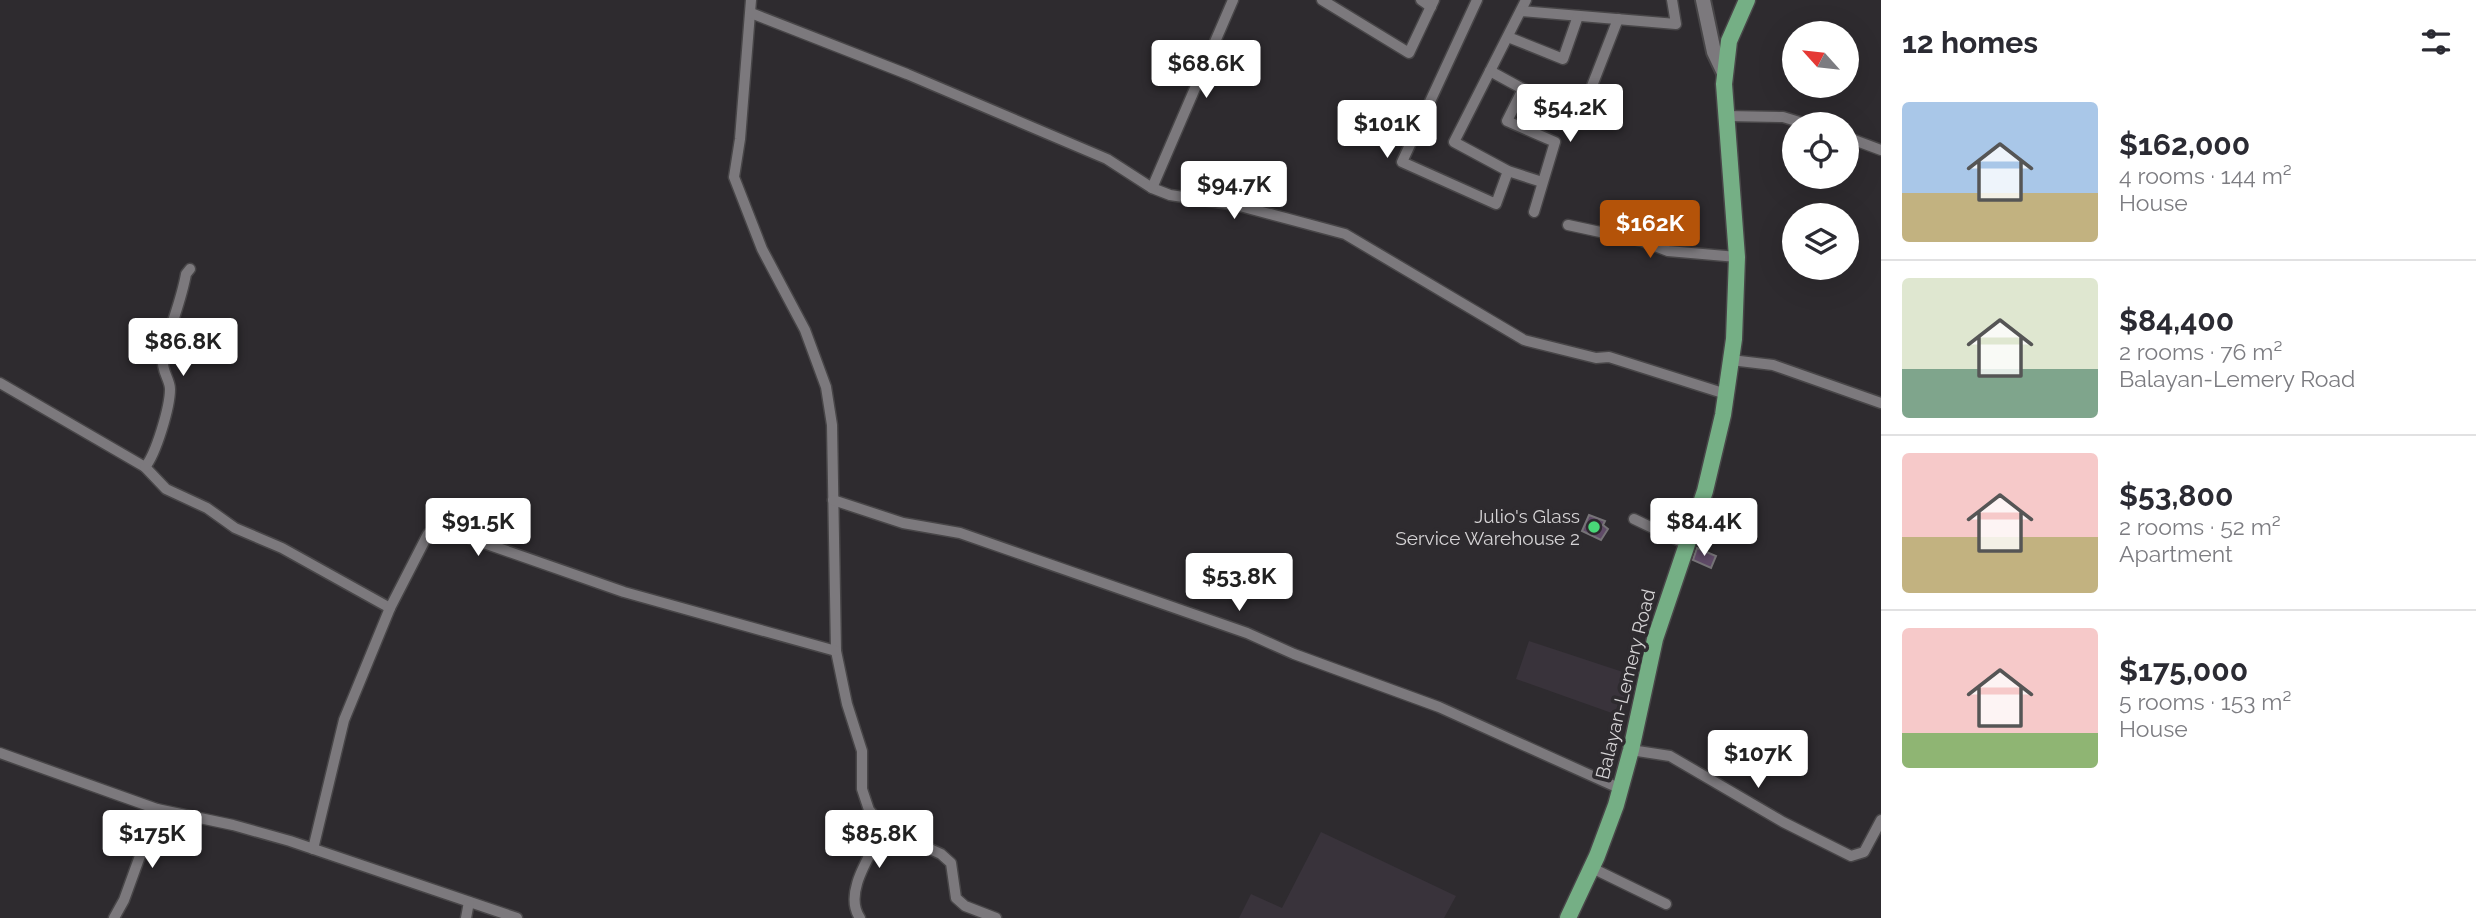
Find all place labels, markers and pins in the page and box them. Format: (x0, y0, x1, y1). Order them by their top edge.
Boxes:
pin: $68.6K (1149, 41, 1263, 100)
pin: $54.2K (1513, 85, 1627, 144)
pin: $101K (1338, 100, 1436, 160)
pin: $94.7K (1177, 162, 1291, 221)
pin: $162K (1601, 201, 1699, 260)
pin: $86.8K (126, 318, 240, 378)
pin: $91.5K (421, 498, 535, 558)
pin: $84.4K (1647, 498, 1761, 558)
place label: Julio's Glass Service Warehouse 2 (1395, 505, 1580, 549)
marker: Julio's Glass Service Warehouse 2 (1586, 519, 1602, 535)
pin: $53.8K (1182, 554, 1296, 613)
pin: $107K (1709, 730, 1807, 790)
pin: $175K (103, 810, 201, 870)
pin: $85.8K (822, 810, 936, 870)

